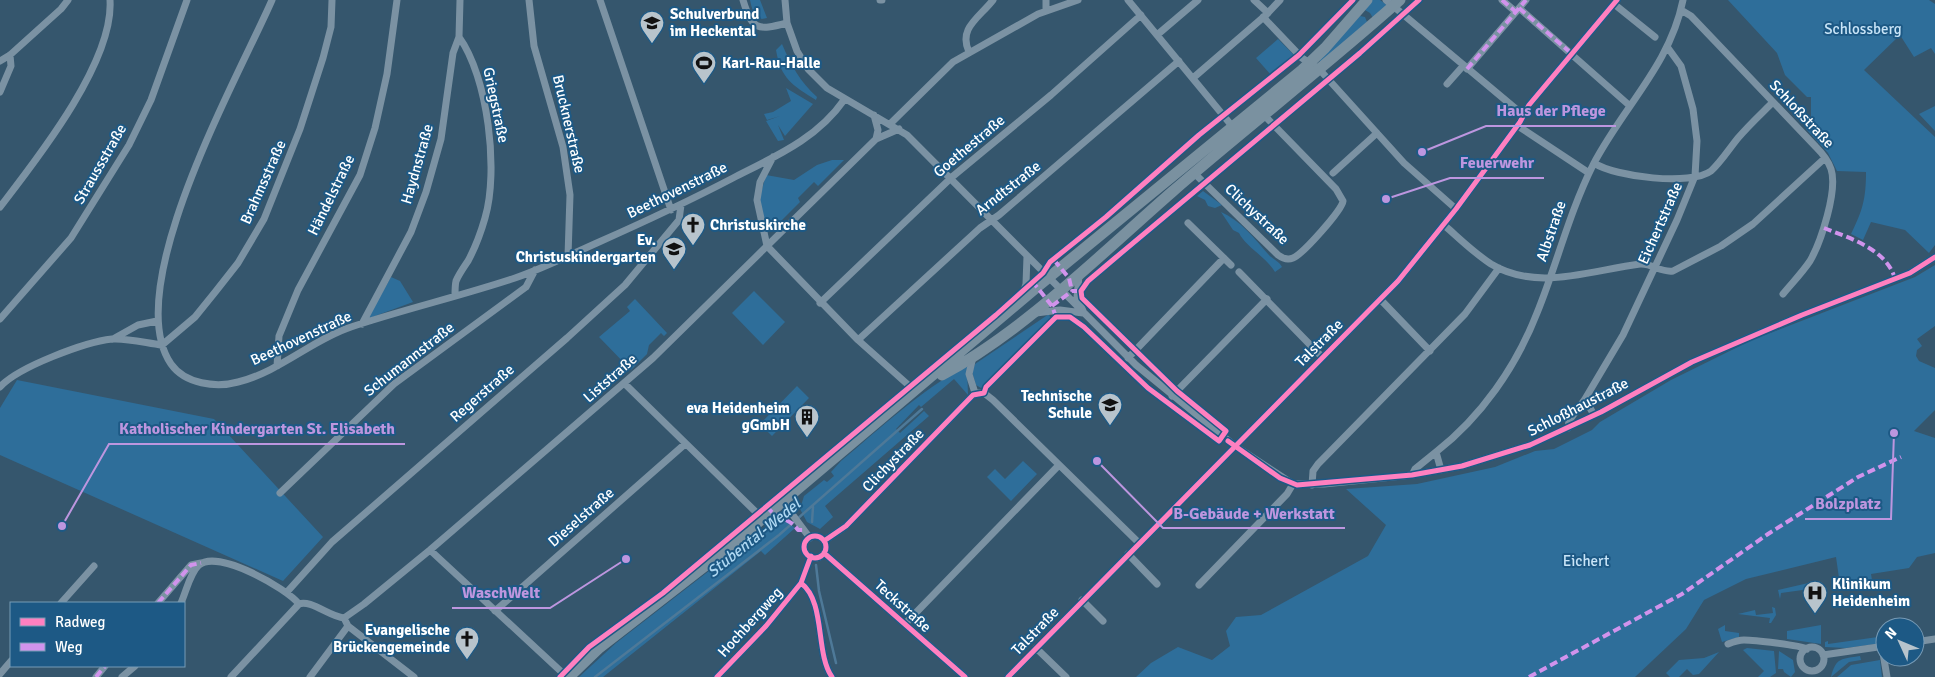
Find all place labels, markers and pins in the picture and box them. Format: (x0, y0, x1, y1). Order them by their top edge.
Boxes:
place label: Schulverbund im Heckental (670, 5, 759, 40)
school or university icon: Schulverbund im Heckental (639, 10, 665, 44)
sports icon: Karl-Rau-Halle (691, 50, 717, 84)
place label: Karl-Rau-Halle (722, 54, 820, 72)
callout: Haus der Pflege (1486, 95, 1616, 126)
callout: Feuerwehr (1450, 147, 1544, 178)
church icon: Christuskirche (680, 212, 706, 246)
place label: Christuskirche (710, 216, 806, 234)
place label: Ev. Christuskindergarten (516, 231, 656, 266)
school or university icon: Ev. Christuskindergarten (661, 236, 687, 270)
place label: Technische Schule (1021, 387, 1092, 422)
school or university icon: Technische Schule (1097, 392, 1123, 426)
place label: eva Heidenheim gGmbH (686, 399, 790, 434)
building icon: eva Heidenheim gGmbH (794, 404, 820, 438)
callout: Katholischer Kindergarten St. Elisabeth (109, 413, 405, 444)
callout: Bolzplatz (1805, 488, 1891, 519)
callout: B-Gebäude + Werkstatt (1163, 497, 1345, 528)
place label: Klinikum Heidenheim (1832, 575, 1910, 610)
callout: WaschWelt (452, 577, 550, 608)
hospital icon: Klinikum Heidenheim (1802, 580, 1828, 614)
place label: Evangelische Brückengemeinde (333, 621, 450, 656)
church icon: Evangelische Brückengemeinde (454, 626, 480, 660)

